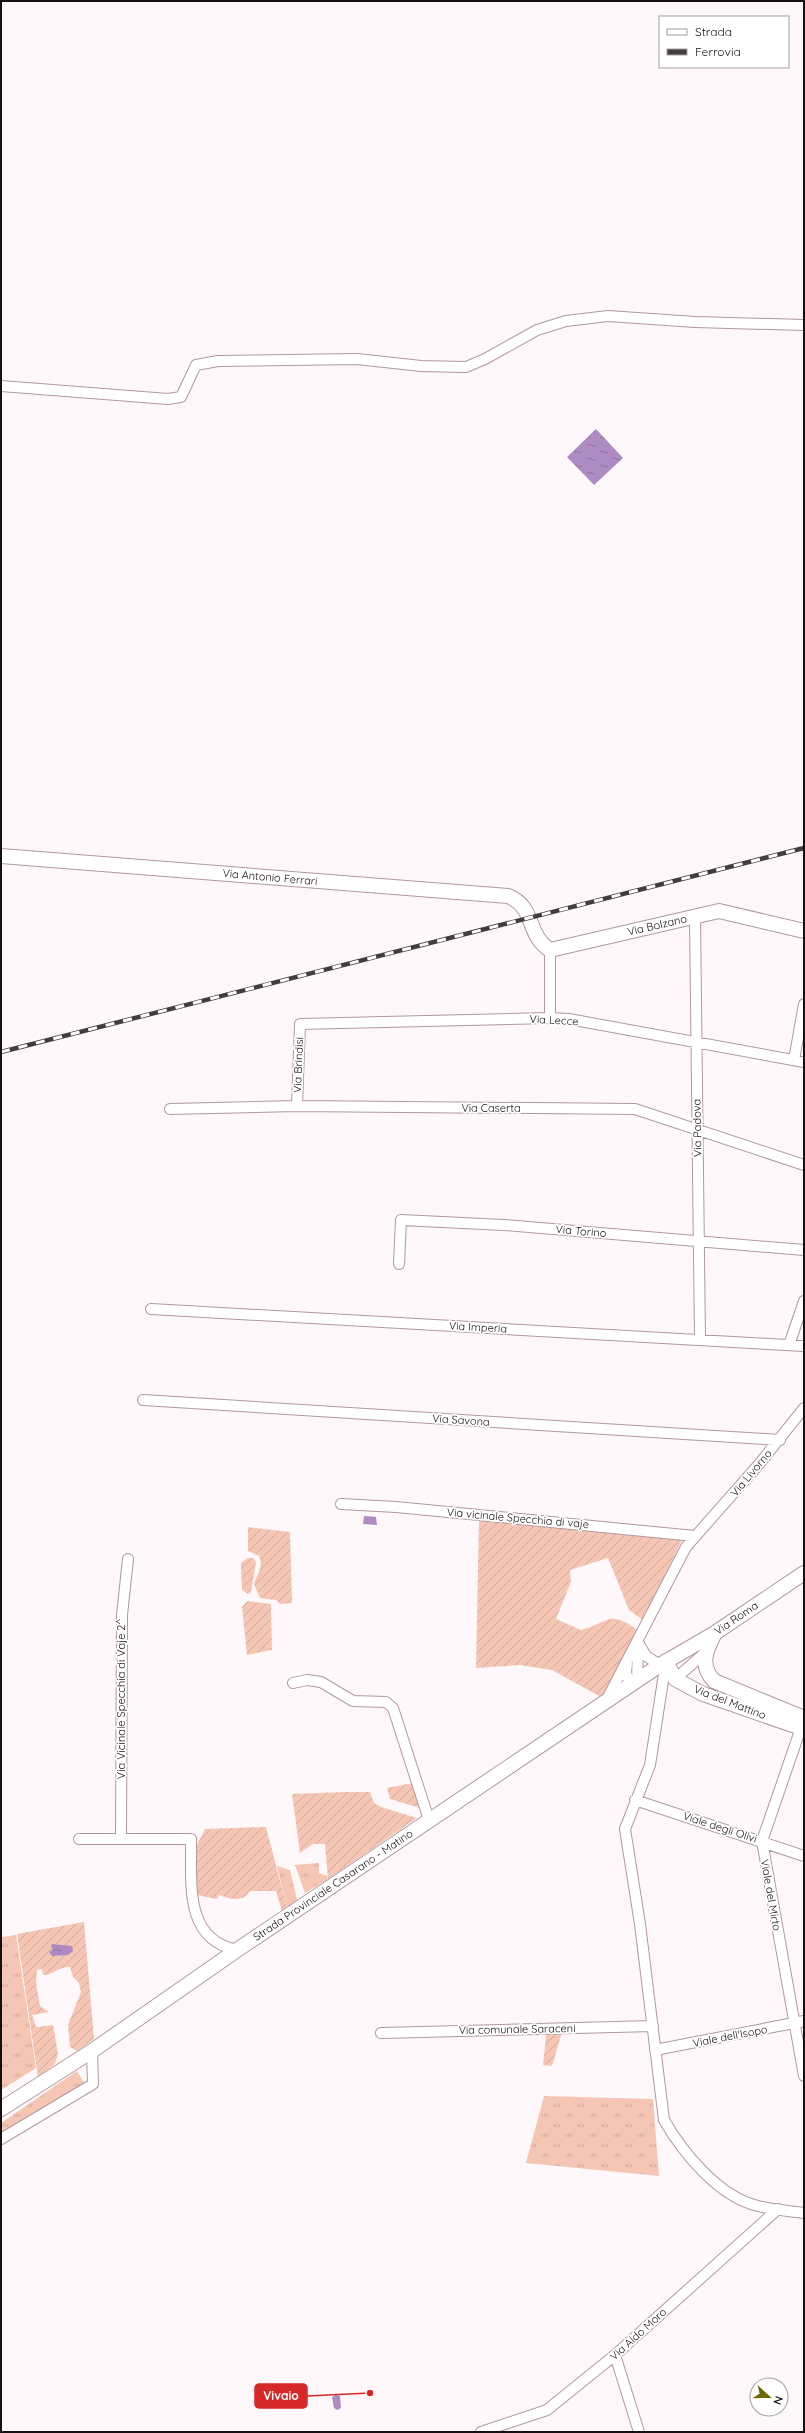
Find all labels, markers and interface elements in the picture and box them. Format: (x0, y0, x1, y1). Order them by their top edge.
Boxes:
legend (659, 16, 789, 68)
text: Strada (695, 24, 732, 39)
text: Ferrovia (695, 44, 741, 59)
street label: Via Antonio Ferrari (222, 866, 318, 888)
street label: Via Bolzano (626, 911, 688, 939)
street label: Via Lecce (529, 1012, 579, 1028)
street label: Via Brindisi (290, 1037, 306, 1093)
street label: Via Padova (689, 1099, 705, 1157)
street label: Via Caserta (461, 1101, 521, 1115)
street label: Via Torino (555, 1222, 607, 1240)
street label: Via Imperia (449, 1318, 507, 1336)
street label: Via Savona (432, 1411, 490, 1429)
street label: Via Livorno (727, 1446, 775, 1499)
street label: Via vicinale Specchia di vaje (446, 1505, 590, 1531)
street label: Via Roma (711, 1598, 761, 1638)
street label: Via Vicinale Specchia di Vaje 2^ (114, 1619, 128, 1779)
street label: Via del Mattino (692, 1682, 768, 1722)
street label: Viale degli Olivi (681, 1808, 759, 1846)
street label: Strada Provinciale Casarano - Matino (250, 1826, 416, 1944)
street label: Viale del Mirto (758, 1858, 784, 1932)
street label: Via comunale Saraceni (458, 2021, 576, 2037)
street label: Viale dell'Isopo (691, 2022, 769, 2050)
street label: Via Aldo Moro (607, 2305, 670, 2363)
north arrow (749, 2377, 789, 2417)
callout: Vivaio (255, 2384, 307, 2408)
text: Vivaio (263, 2388, 299, 2403)
text: N (770, 2394, 786, 2407)

